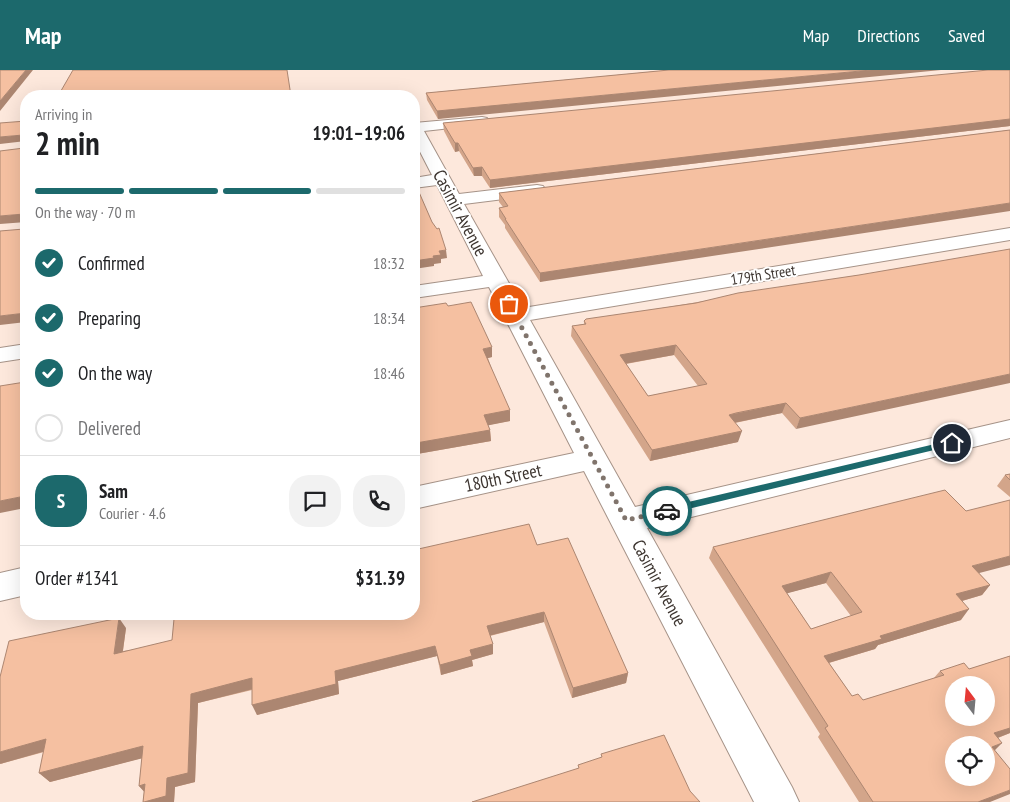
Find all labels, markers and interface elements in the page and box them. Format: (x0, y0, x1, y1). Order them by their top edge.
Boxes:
text: Map (25, 20, 62, 51)
text: Map (803, 24, 829, 47)
text: Directions (857, 24, 920, 47)
text: Saved (948, 24, 985, 47)
text: Arriving in (35, 104, 92, 124)
text: 19:01–19:06 (312, 121, 405, 145)
text: 2 min (35, 122, 100, 164)
street label: Casimir Avenue (428, 166, 493, 260)
text: On the way · 70 m (35, 202, 135, 222)
icon: check (35, 249, 63, 277)
text: Confirmed (78, 251, 145, 275)
text: 18:32 (373, 253, 405, 273)
street label: 179th Street (729, 260, 797, 289)
pin (488, 283, 530, 325)
icon: bag (495, 290, 523, 318)
icon: check (35, 304, 63, 332)
text: Preparing (78, 306, 141, 330)
text: 18:34 (373, 308, 405, 328)
icon: check (35, 359, 63, 387)
text: On the way (78, 361, 152, 385)
text: 18:46 (373, 363, 405, 383)
text: Delivered (78, 416, 141, 440)
pin (931, 422, 973, 464)
icon: home (938, 429, 966, 457)
street label: 180th Street (462, 458, 544, 497)
button: chat (289, 475, 341, 527)
button: phone (353, 475, 405, 527)
text: Sam (99, 479, 128, 503)
courier (642, 486, 692, 536)
text: S (57, 489, 65, 513)
icon: car (653, 497, 681, 525)
text: Courier · 4.6 (99, 503, 166, 523)
street label: Casimir Avenue (627, 536, 692, 630)
text: Order #1341 (35, 566, 119, 590)
text: $31.39 (356, 566, 405, 590)
north arrow (945, 676, 995, 726)
map controls (945, 676, 995, 786)
button: locate (945, 736, 995, 786)

